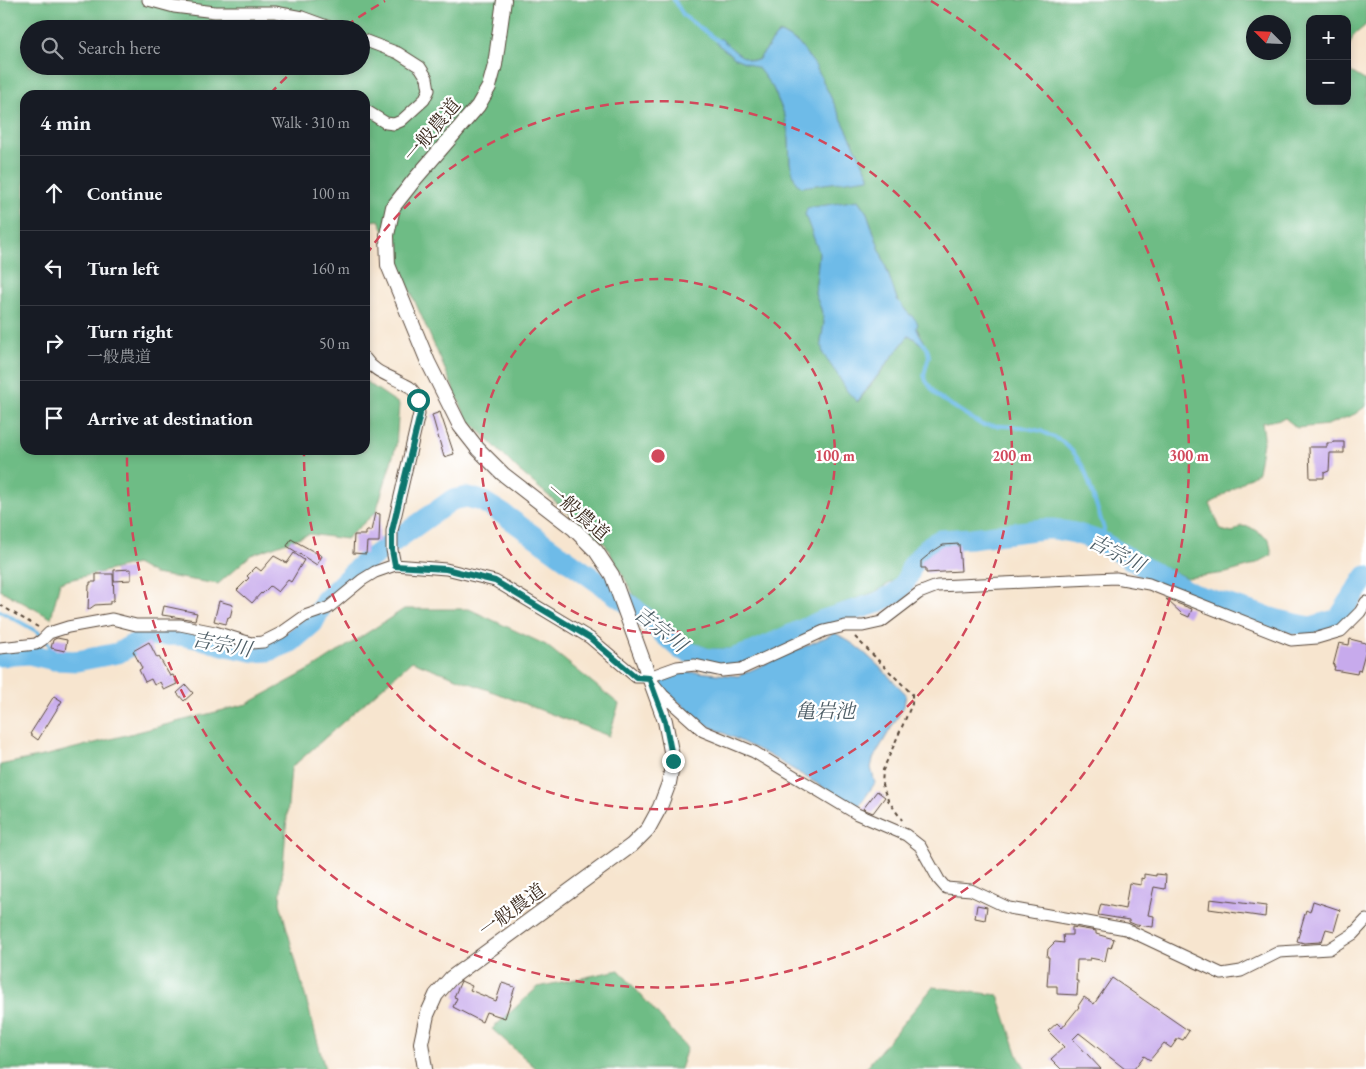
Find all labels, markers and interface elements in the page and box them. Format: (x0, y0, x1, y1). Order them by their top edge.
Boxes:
north arrow (1246, 15, 1291, 60)
map controls (1306, 15, 1351, 105)
button: + (1306, 15, 1351, 60)
search box (20, 20, 370, 75)
icon: search (38, 34, 66, 62)
text: Search here (78, 35, 160, 60)
button: − (1306, 60, 1351, 105)
street label: 一般農道 (398, 93, 466, 167)
text: 4 min (40, 109, 91, 136)
text: Walk · 310 m (271, 112, 350, 133)
icon: ahead (40, 179, 68, 207)
text: Continue (87, 181, 162, 206)
text: 100 m (311, 183, 350, 204)
icon: left (40, 254, 68, 282)
text: Turn left (87, 256, 159, 281)
text: 160 m (311, 258, 350, 279)
text: Turn right (87, 319, 173, 344)
icon: right (40, 329, 68, 357)
text: 50 m (319, 333, 350, 354)
text: 一般農道 (87, 346, 151, 367)
route start (407, 389, 430, 412)
icon: arrive (40, 404, 68, 432)
text: Arrive at destination (87, 406, 253, 431)
text: 100 m (815, 446, 855, 465)
text: 200 m (992, 446, 1032, 465)
text: 300 m (1169, 446, 1209, 465)
centre of rings (649, 447, 667, 465)
street label: 一般農道 (541, 478, 615, 546)
water label: 吉宗川 (1084, 528, 1151, 579)
water label: 吉宗川 (629, 600, 694, 659)
water label: 吉宗川 (190, 626, 256, 663)
water label: 亀岩池 (795, 698, 857, 724)
route end (662, 750, 685, 773)
street label: 一般農道 (474, 878, 550, 942)

